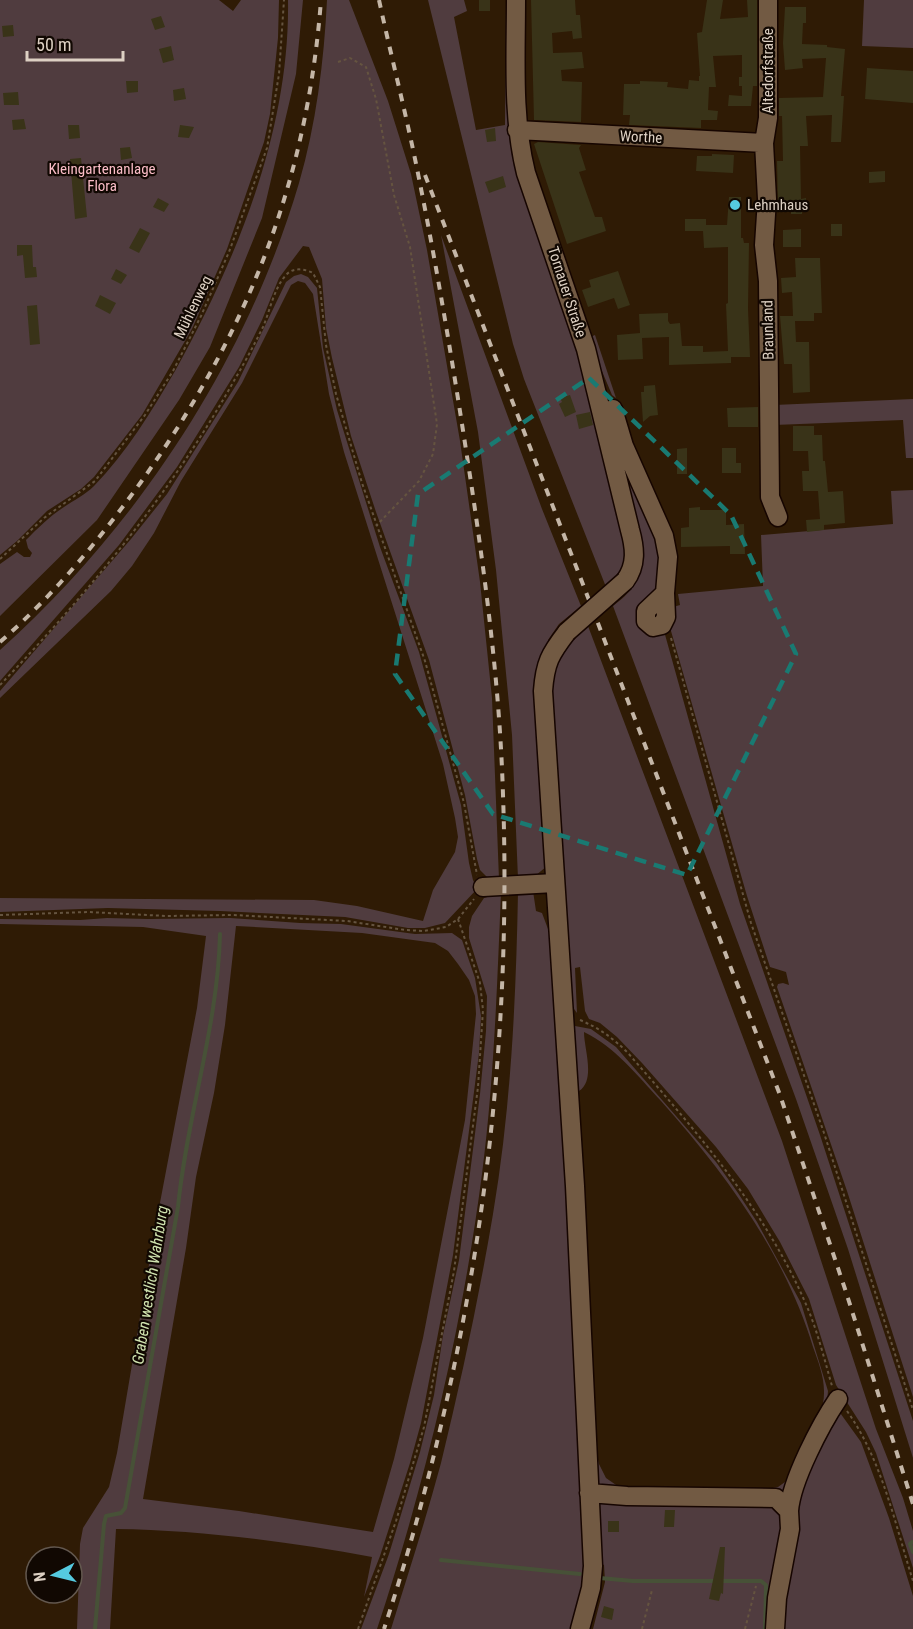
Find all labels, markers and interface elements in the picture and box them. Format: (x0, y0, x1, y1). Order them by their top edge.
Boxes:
scale bar (27, 24, 123, 62)
street label: Altedorfstraße (759, 28, 777, 114)
text: 50 m (36, 34, 71, 55)
street label: Worthe (619, 127, 663, 147)
park label: Kleingartenanlage Flora (48, 160, 156, 195)
place label: Lehmhaus (747, 196, 808, 214)
marker: Lehmhaus (728, 198, 742, 212)
street label: Tornauer Straße (544, 244, 590, 340)
street label: Mühlenweg (170, 273, 216, 341)
street label: Braunland (758, 300, 778, 360)
water label: Graben westlich Wahrburg (128, 1204, 172, 1366)
north arrow (24, 1545, 84, 1605)
text: N (30, 1571, 50, 1583)

